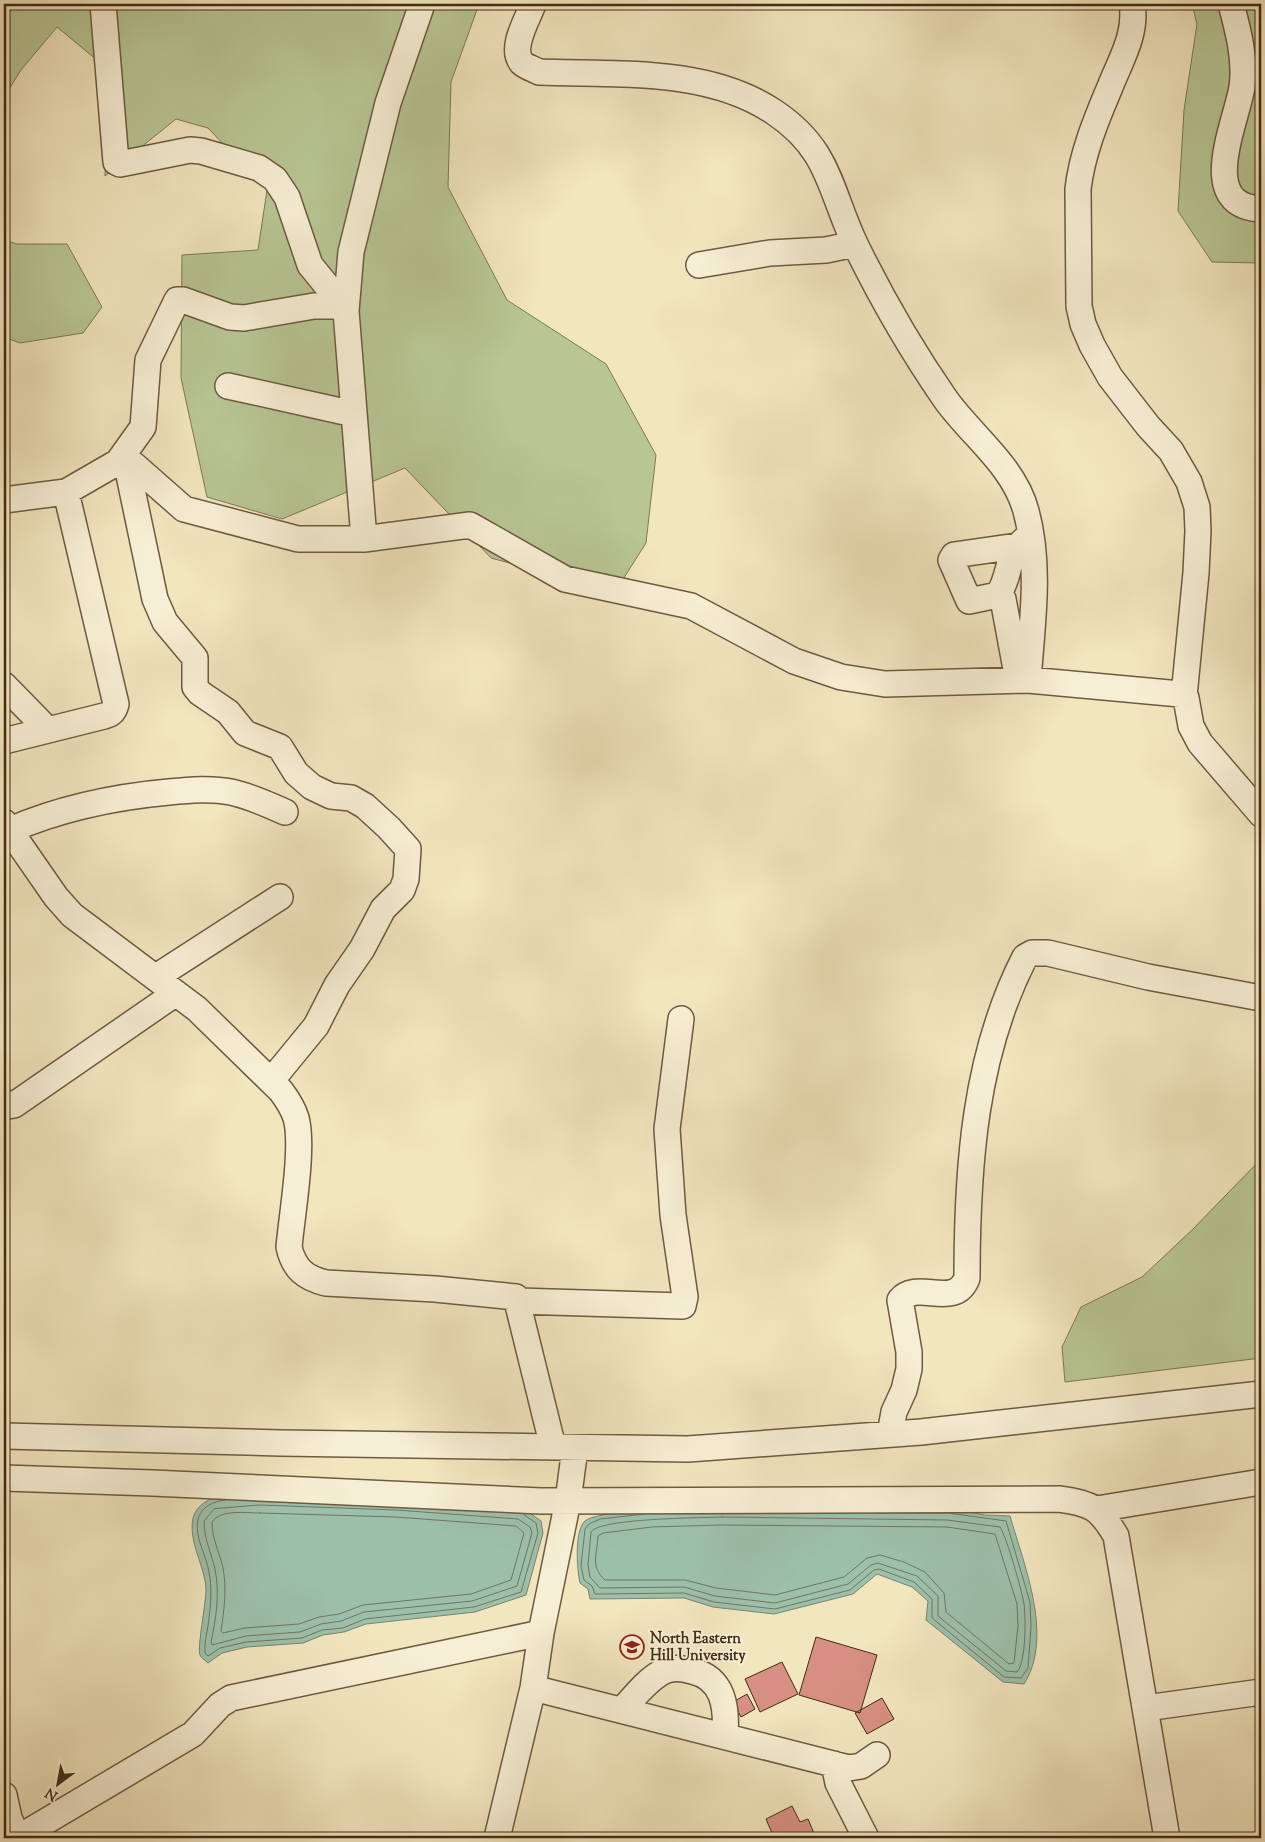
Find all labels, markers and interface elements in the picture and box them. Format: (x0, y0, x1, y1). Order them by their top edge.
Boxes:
place label: North Eastern Hill University (650, 1629, 746, 1667)
school or university icon: North Eastern Hill University (619, 1634, 645, 1660)
north arrow (32, 1760, 82, 1810)
text: N (42, 1782, 62, 1805)

